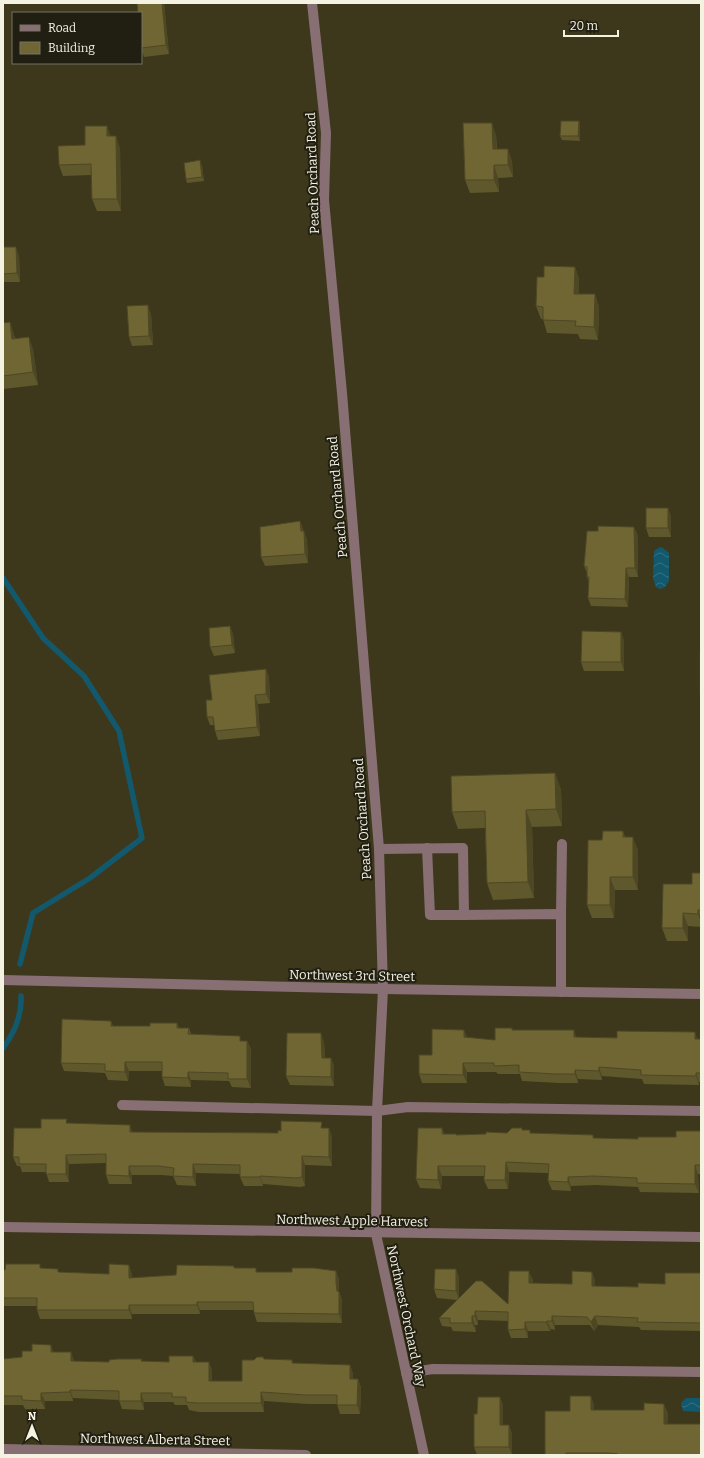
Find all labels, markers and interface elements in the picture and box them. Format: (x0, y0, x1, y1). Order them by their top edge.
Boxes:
legend (12, 12, 142, 64)
scale bar (564, 12, 618, 38)
text: 20 m (570, 19, 599, 33)
text: Road (48, 21, 76, 35)
text: Building (48, 41, 95, 55)
street label: Peach Orchard Road (303, 112, 322, 234)
street label: Peach Orchard Road (325, 435, 350, 558)
street label: Peach Orchard Road (351, 757, 374, 880)
street label: Northwest 3rd Street (289, 967, 415, 984)
street label: Northwest Apple Harvest (276, 1212, 428, 1229)
street label: Northwest Orchard Way (384, 1244, 429, 1388)
north arrow (12, 1406, 52, 1446)
text: N (28, 1410, 37, 1423)
street label: Northwest Alberta Street (80, 1431, 231, 1448)

